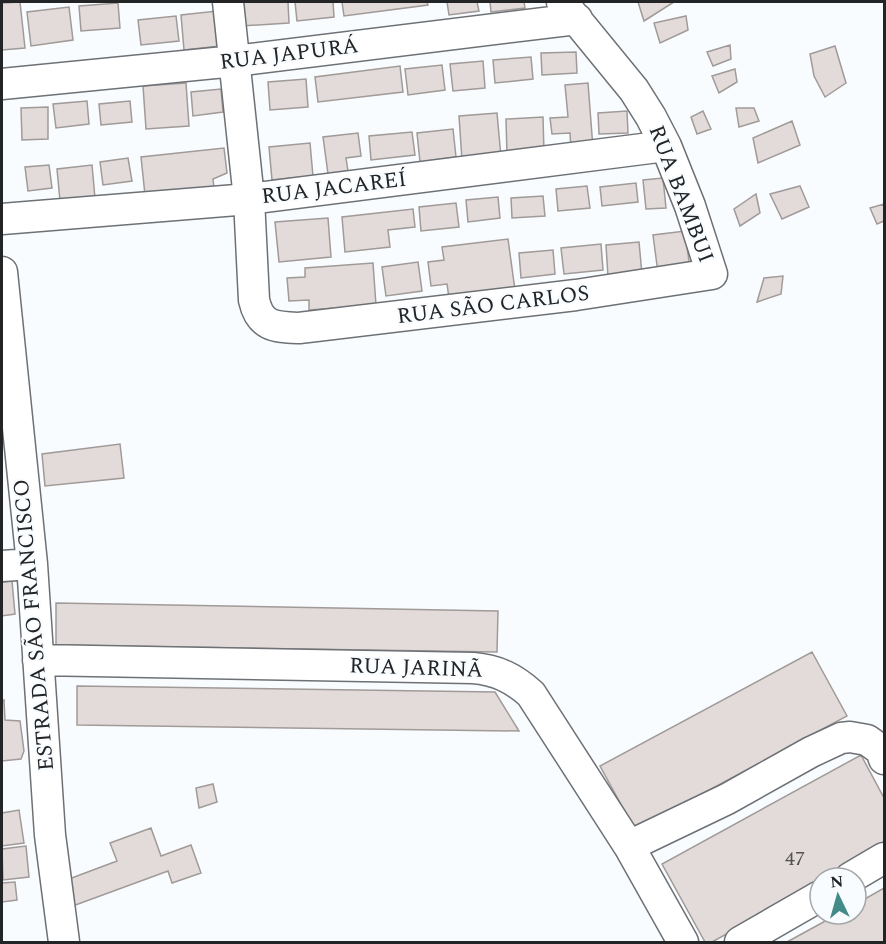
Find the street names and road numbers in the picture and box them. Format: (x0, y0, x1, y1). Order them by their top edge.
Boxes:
street label: RUA JAPURÁ (218, 29, 360, 79)
street label: RUA BAMBUI (640, 120, 722, 268)
street label: RUA JACAREÍ (260, 163, 409, 213)
street label: RUA SÃO CARLOS (395, 277, 591, 333)
street label: ESTRADA SÃO FRANCISCO (5, 478, 63, 772)
street label: RUA JARINÃ (349, 649, 483, 687)

